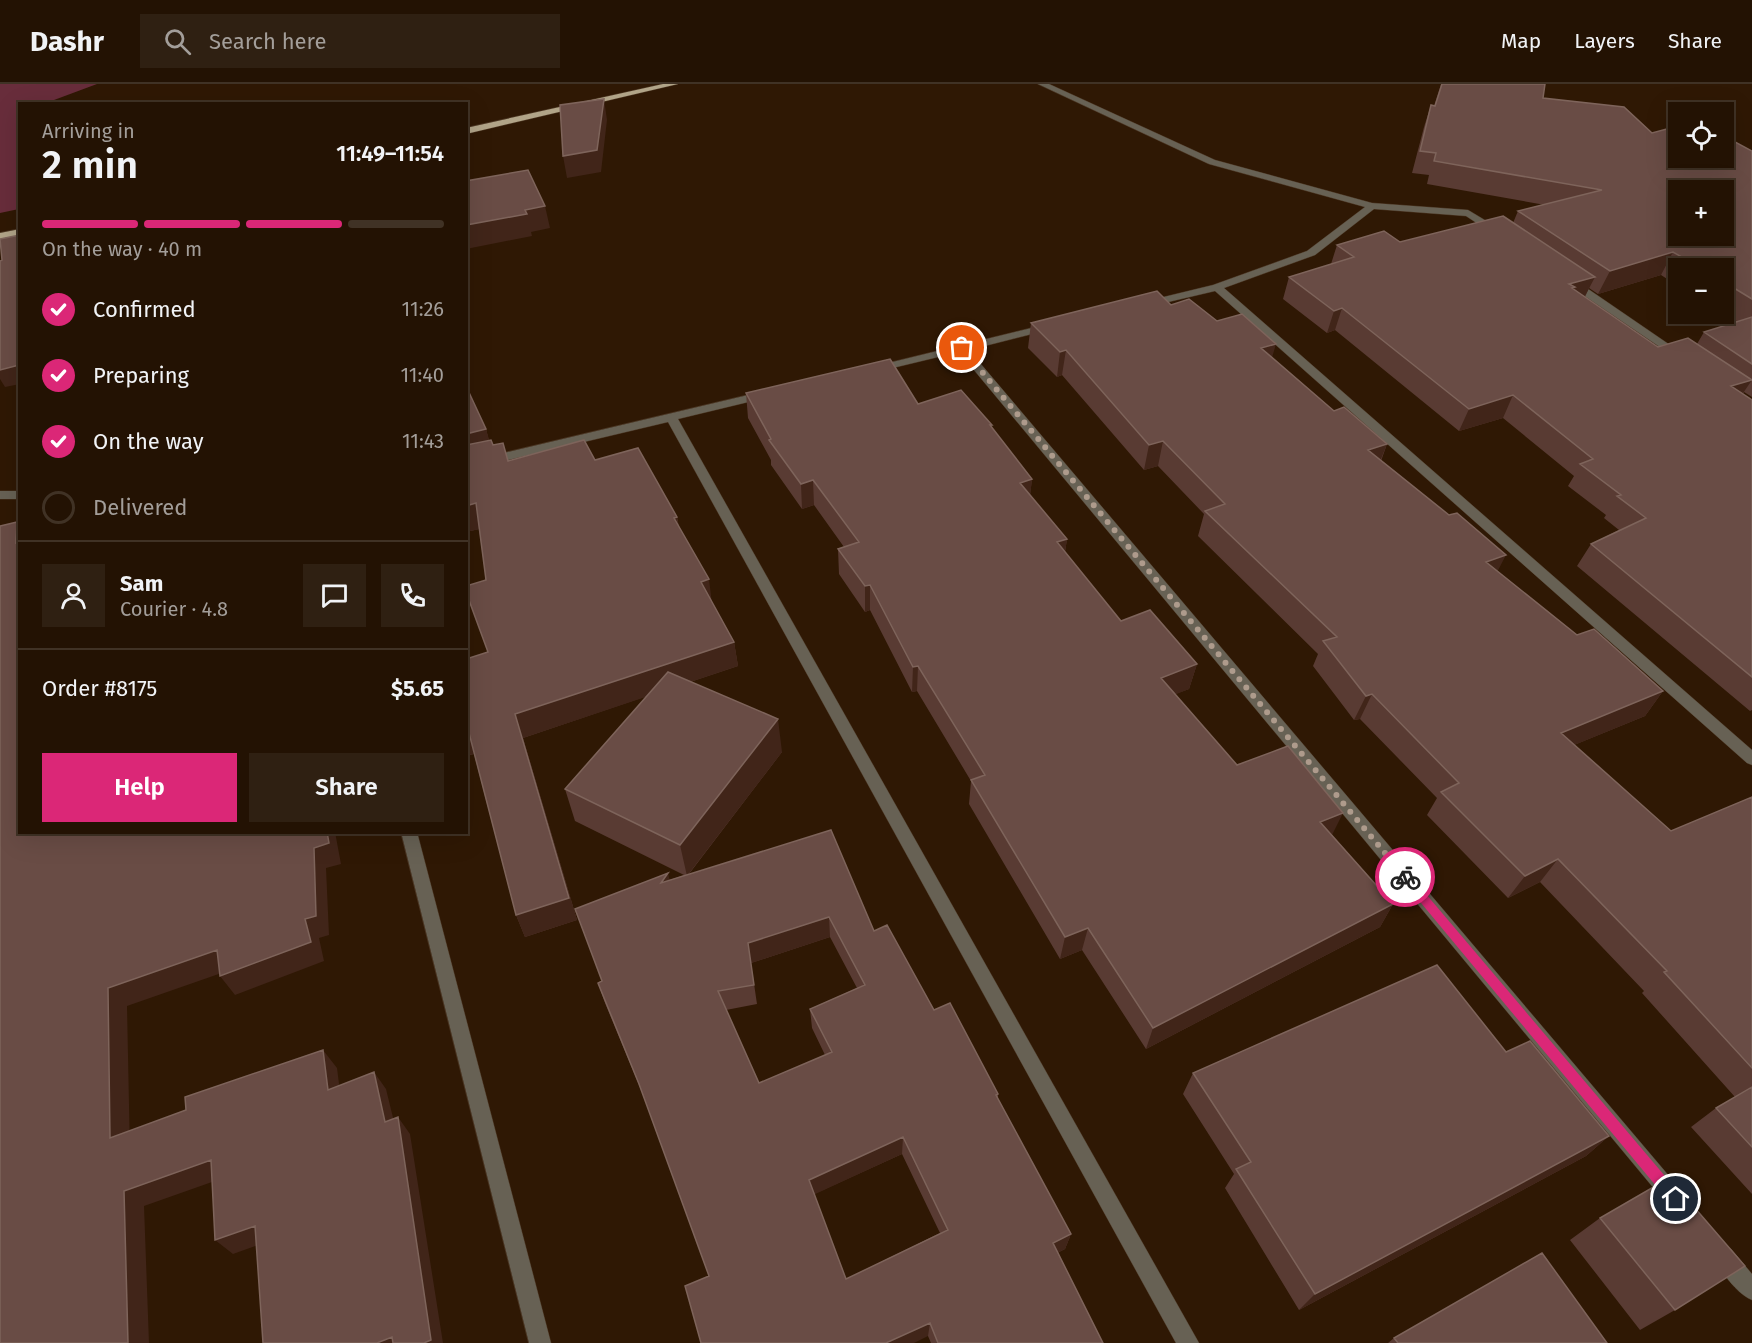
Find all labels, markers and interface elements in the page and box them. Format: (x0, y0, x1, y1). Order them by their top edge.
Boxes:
search box (140, 14, 560, 68)
text: Dashr (30, 25, 104, 58)
icon: search (161, 25, 194, 58)
text: Search here (209, 28, 326, 55)
text: Map (1501, 28, 1541, 54)
text: Layers (1574, 28, 1635, 54)
text: Share (1668, 28, 1722, 54)
map controls (1668, 102, 1734, 324)
button: locate (1668, 102, 1734, 168)
text: Arriving in (42, 119, 135, 143)
text: 11:49–11:54 (336, 140, 444, 167)
text: 2 min (42, 142, 138, 188)
button: + (1668, 180, 1734, 246)
text: On the way · 40 m (42, 237, 202, 261)
button: − (1668, 258, 1734, 324)
icon: check (42, 293, 75, 326)
text: Confirmed (93, 296, 196, 323)
text: 11:26 (402, 297, 444, 321)
pin (936, 322, 987, 373)
icon: bag (945, 331, 978, 364)
icon: check (42, 359, 75, 392)
text: Preparing (93, 362, 189, 389)
text: 11:40 (400, 363, 444, 387)
icon: check (42, 425, 75, 458)
text: On the way (93, 428, 204, 455)
text: 11:43 (402, 429, 444, 453)
text: Delivered (93, 494, 188, 521)
button: person (42, 564, 105, 627)
button: chat (303, 564, 366, 627)
button: phone (381, 564, 444, 627)
text: Sam (120, 570, 163, 597)
text: Courier · 4.8 (120, 597, 228, 621)
text: Order #8175 (42, 675, 157, 702)
text: $5.65 (391, 675, 444, 702)
button: Help (42, 753, 237, 822)
button: Share (249, 753, 444, 822)
courier (1375, 847, 1435, 907)
icon: bike (1389, 861, 1422, 894)
pin (1650, 1173, 1701, 1224)
icon: home (1659, 1182, 1692, 1215)

